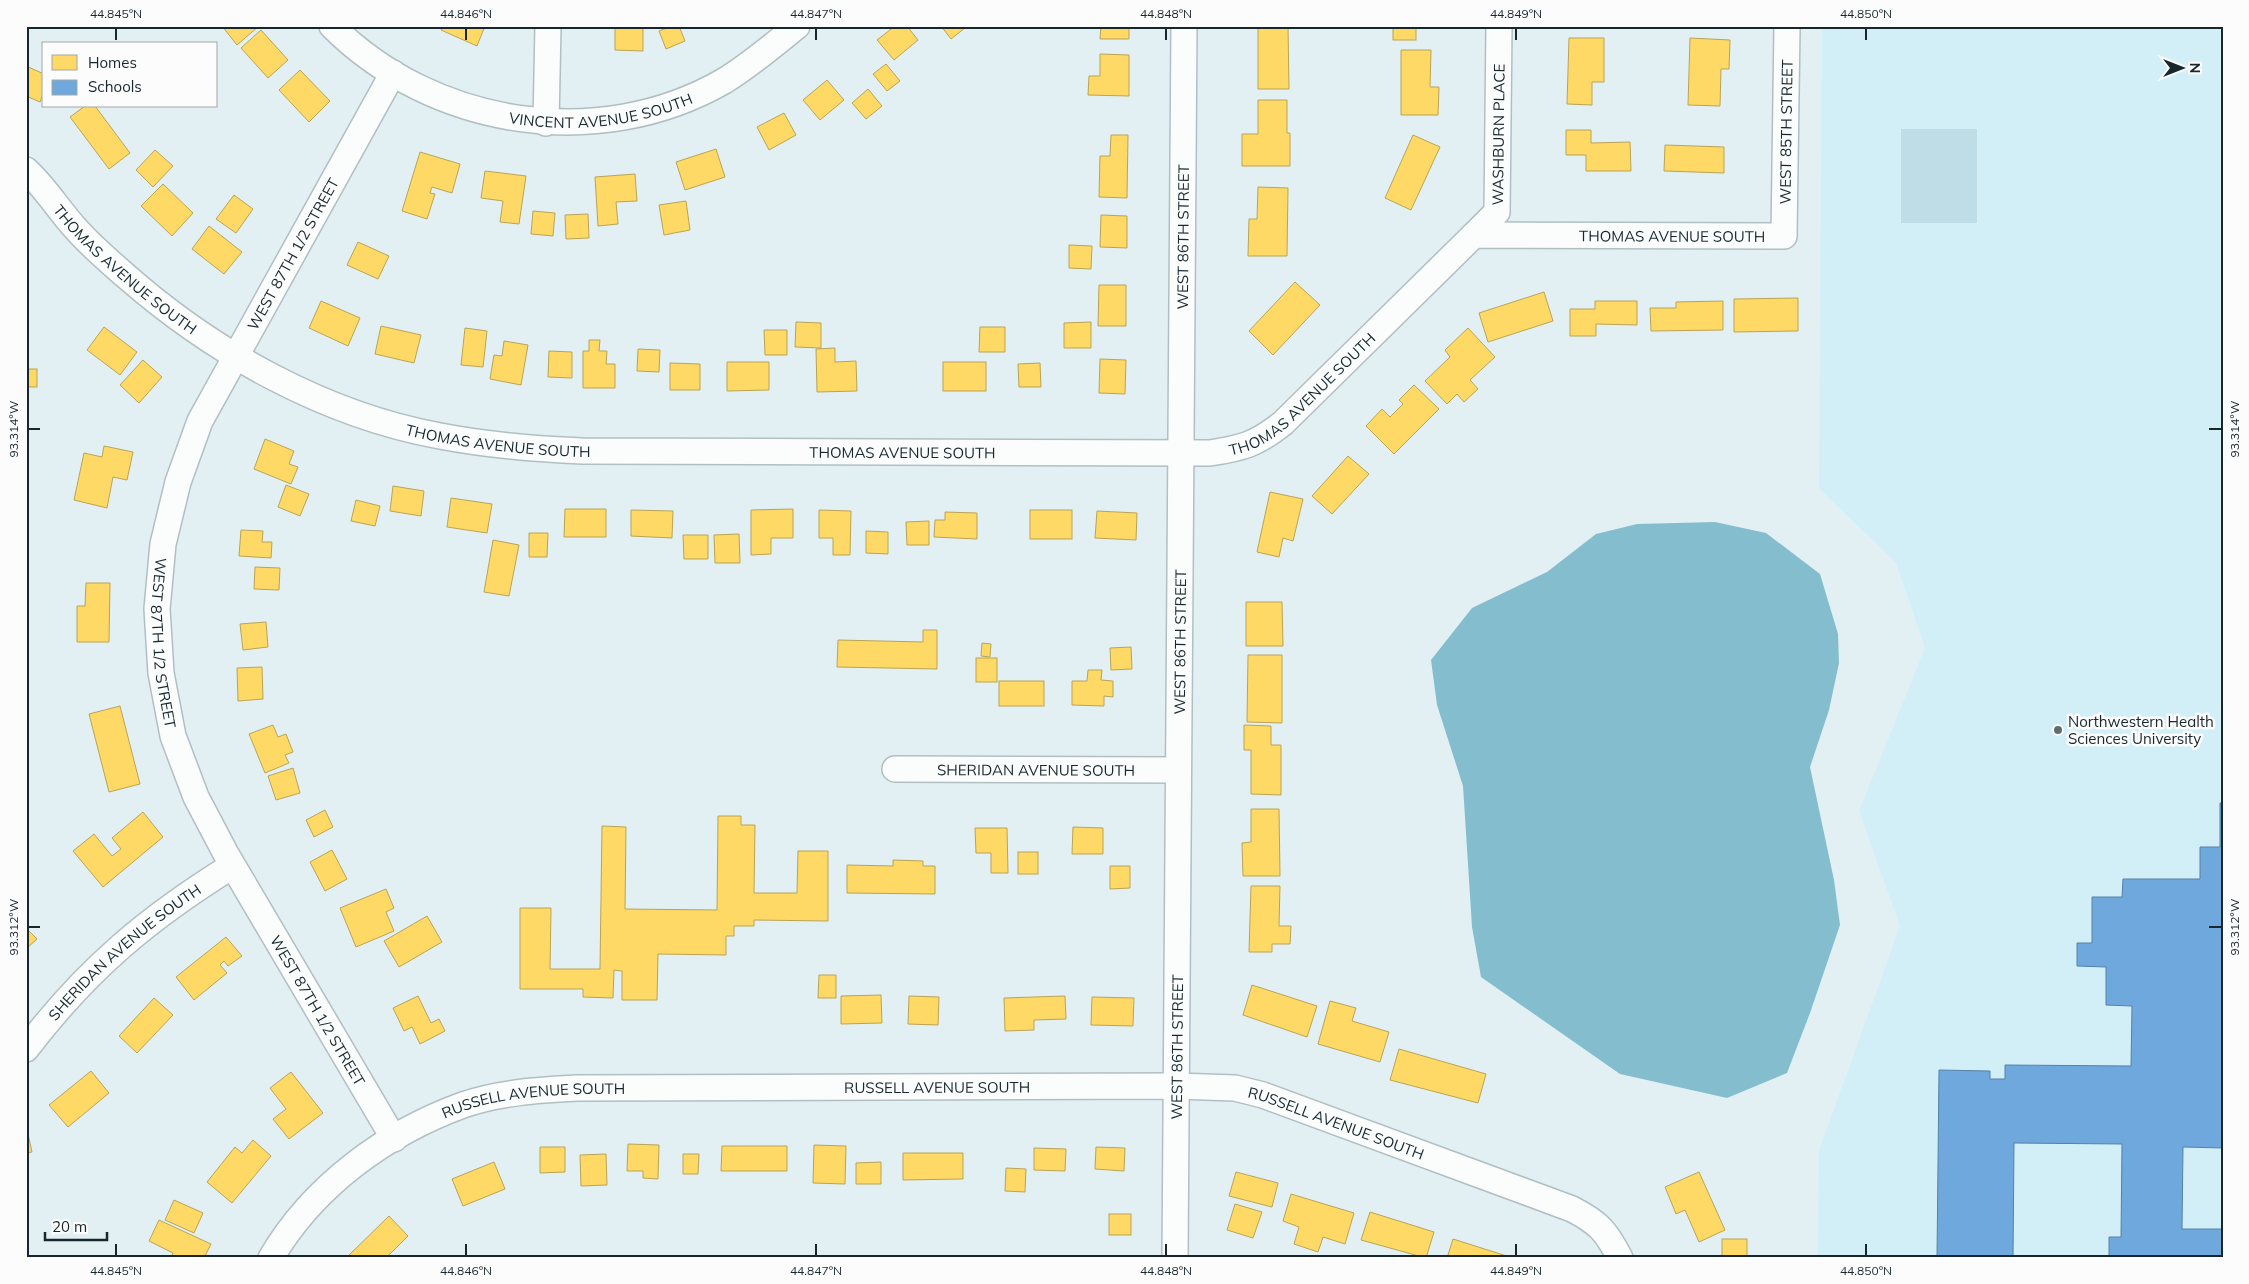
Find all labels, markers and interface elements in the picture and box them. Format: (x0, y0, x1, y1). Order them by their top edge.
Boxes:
text: 44.845°N (90, 6, 142, 21)
text: 44.846°N (440, 6, 492, 21)
text: 44.847°N (790, 6, 842, 21)
text: 44.848°N (1140, 6, 1192, 21)
text: 44.849°N (1490, 6, 1542, 21)
text: 44.850°N (1840, 6, 1892, 21)
legend (42, 42, 218, 108)
north arrow (2156, 42, 2206, 92)
text: Homes (88, 53, 137, 72)
street label: WEST 85TH STREET (1775, 59, 1796, 204)
street label: WASHBURN PLACE (1488, 63, 1508, 206)
text: N (2186, 63, 2204, 73)
text: Schools (88, 77, 142, 96)
street label: VINCENT AVENUE SOUTH (508, 88, 695, 131)
street label: WEST 86TH STREET (1172, 164, 1192, 310)
street label: WEST 87TH 1/2 STREET (243, 175, 343, 333)
street label: THOMAS AVENUE SOUTH (50, 200, 201, 338)
street label: THOMAS AVENUE SOUTH (1579, 226, 1765, 245)
street label: THOMAS AVENUE SOUTH (1227, 328, 1379, 459)
text: 93.314°W (6, 401, 21, 457)
text: 93.314°W (2227, 401, 2242, 457)
street label: THOMAS AVENUE SOUTH (404, 419, 591, 461)
street label: THOMAS AVENUE SOUTH (809, 442, 996, 462)
street label: WEST 87TH 1/2 STREET (147, 557, 181, 729)
street label: WEST 86TH STREET (1169, 569, 1190, 715)
place label: Northwestern Health Sciences University (2068, 712, 2214, 748)
marker: Northwestern Health Sciences University (2052, 724, 2064, 736)
street label: SHERIDAN AVENUE SOUTH (937, 760, 1135, 779)
street label: SHERIDAN AVENUE SOUTH (44, 879, 204, 1024)
text: 93.312°W (6, 899, 21, 955)
text: 93.312°W (2227, 899, 2242, 955)
street label: WEST 87TH 1/2 STREET (266, 932, 370, 1089)
street label: WEST 86TH STREET (1167, 974, 1187, 1120)
street label: RUSSELL AVENUE SOUTH (844, 1077, 1030, 1097)
street label: RUSSELL AVENUE SOUTH (439, 1078, 625, 1122)
street label: RUSSELL AVENUE SOUTH (1246, 1082, 1427, 1163)
scale bar (45, 1209, 108, 1241)
text: 20 m (52, 1217, 87, 1236)
text: 44.845°N (90, 1263, 142, 1278)
text: 44.846°N (440, 1263, 492, 1278)
text: 44.847°N (790, 1263, 842, 1278)
text: 44.848°N (1140, 1263, 1192, 1278)
text: 44.849°N (1490, 1263, 1542, 1278)
text: 44.850°N (1840, 1263, 1892, 1278)

